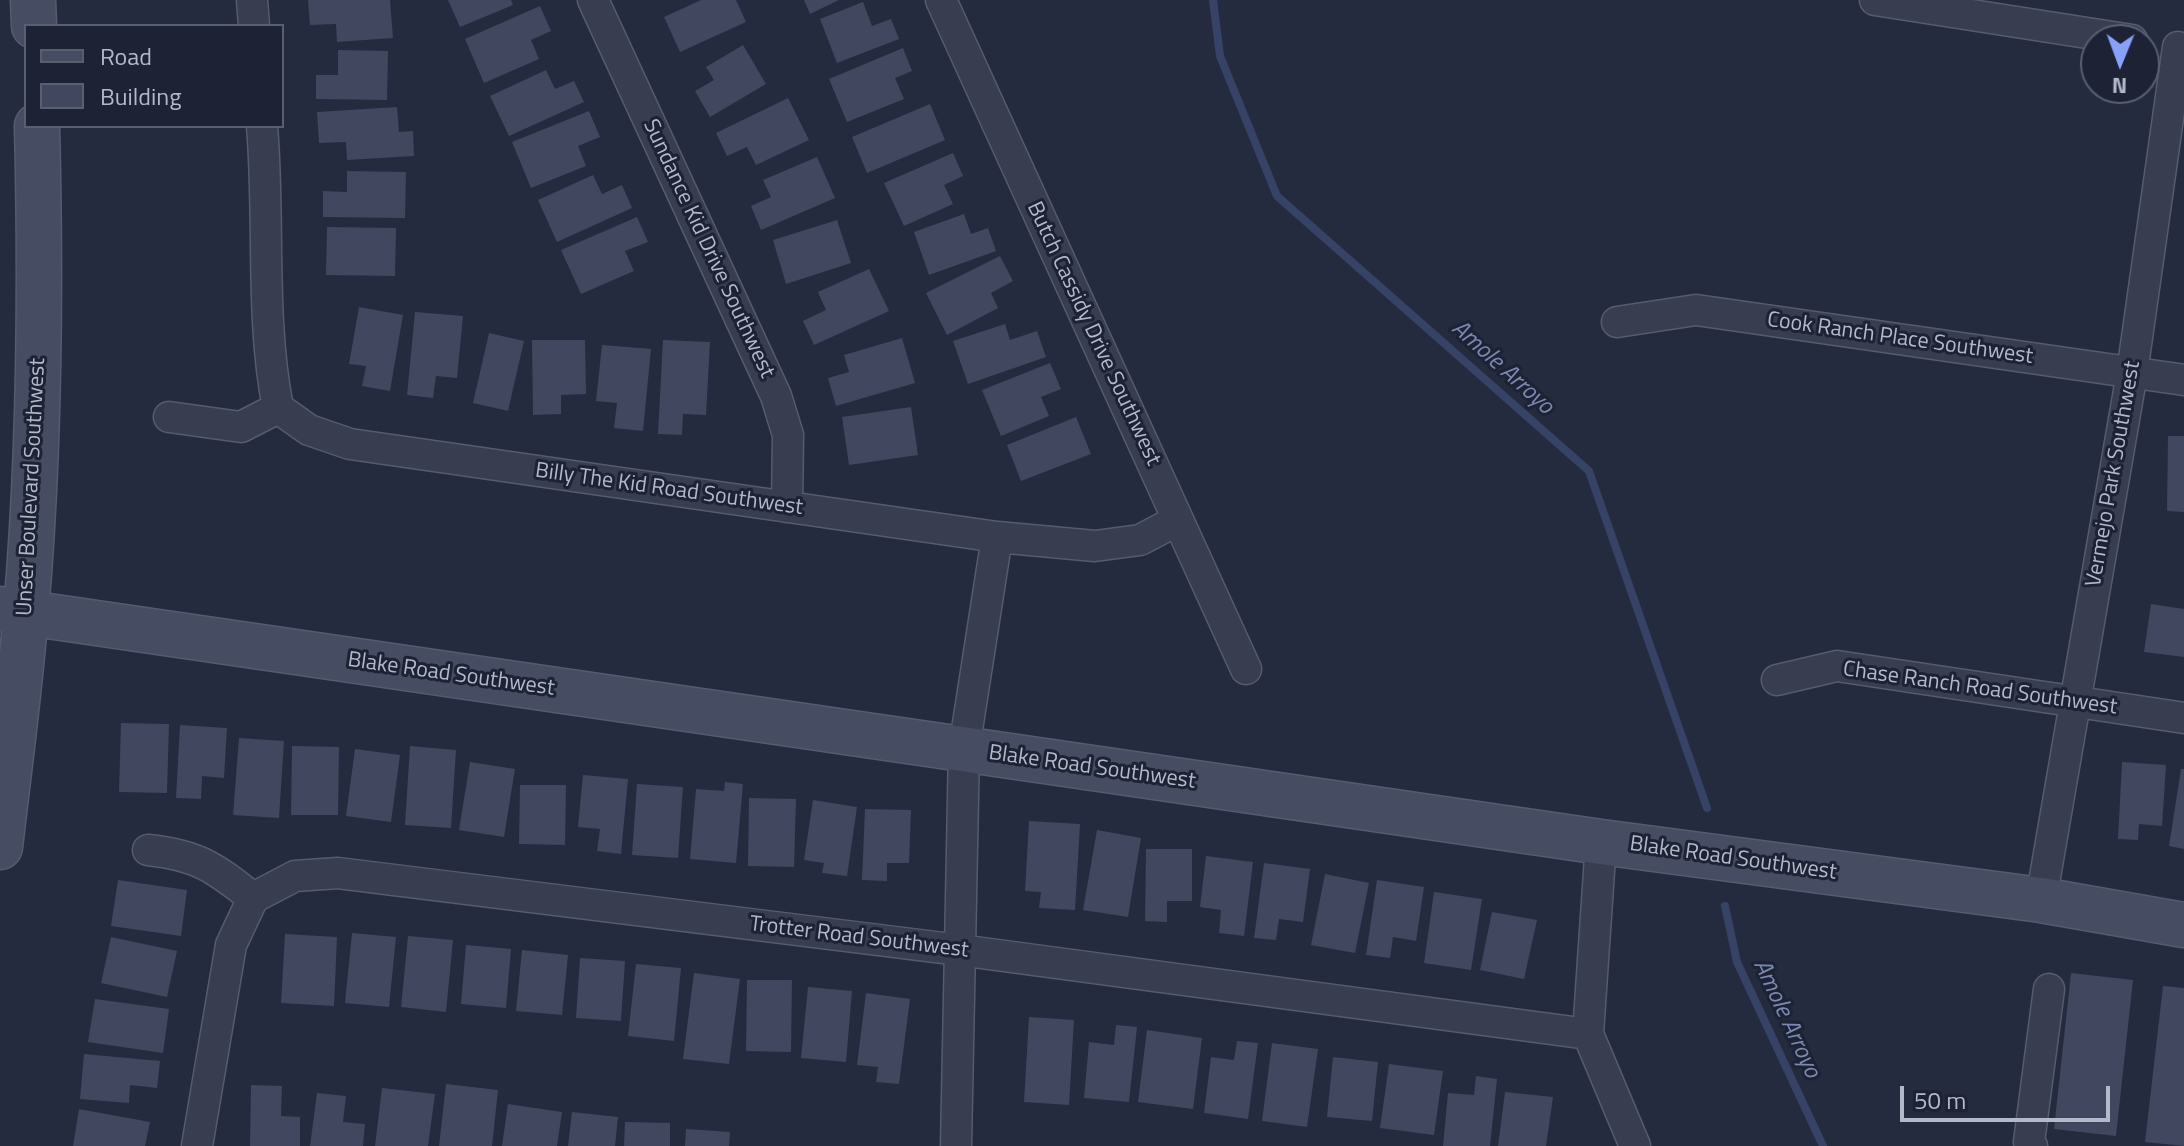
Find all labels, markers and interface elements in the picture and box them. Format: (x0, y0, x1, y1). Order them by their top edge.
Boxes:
legend (24, 24, 284, 128)
north arrow (2080, 24, 2160, 104)
text: Road (100, 38, 152, 74)
text: N (2112, 69, 2128, 103)
text: Building (100, 78, 182, 114)
street label: Sundance Kid Drive Southwest (636, 115, 780, 383)
street label: Butch Cassidy Drive Southwest (1020, 198, 1166, 470)
street label: Cook Ranch Place Southwest (1766, 307, 2034, 371)
water label: Amole Arroyo (1445, 315, 1559, 421)
street label: Unser Boulevard Southwest (12, 357, 52, 617)
street label: Vermejo Park Southwest (2081, 359, 2147, 589)
street label: Billy The Kid Road Southwest (533, 458, 805, 522)
street label: Blake Road Southwest (346, 647, 556, 703)
street label: Chase Ranch Road Southwest (1841, 657, 2119, 721)
street label: Blake Road Southwest (987, 740, 1197, 796)
street label: Blake Road Southwest (1628, 831, 1838, 887)
street label: Trotter Road Southwest (748, 911, 970, 965)
water label: Amole Arroyo (1746, 955, 1826, 1083)
scale bar (1904, 1070, 2114, 1120)
text: 50 m (1914, 1082, 1966, 1118)

